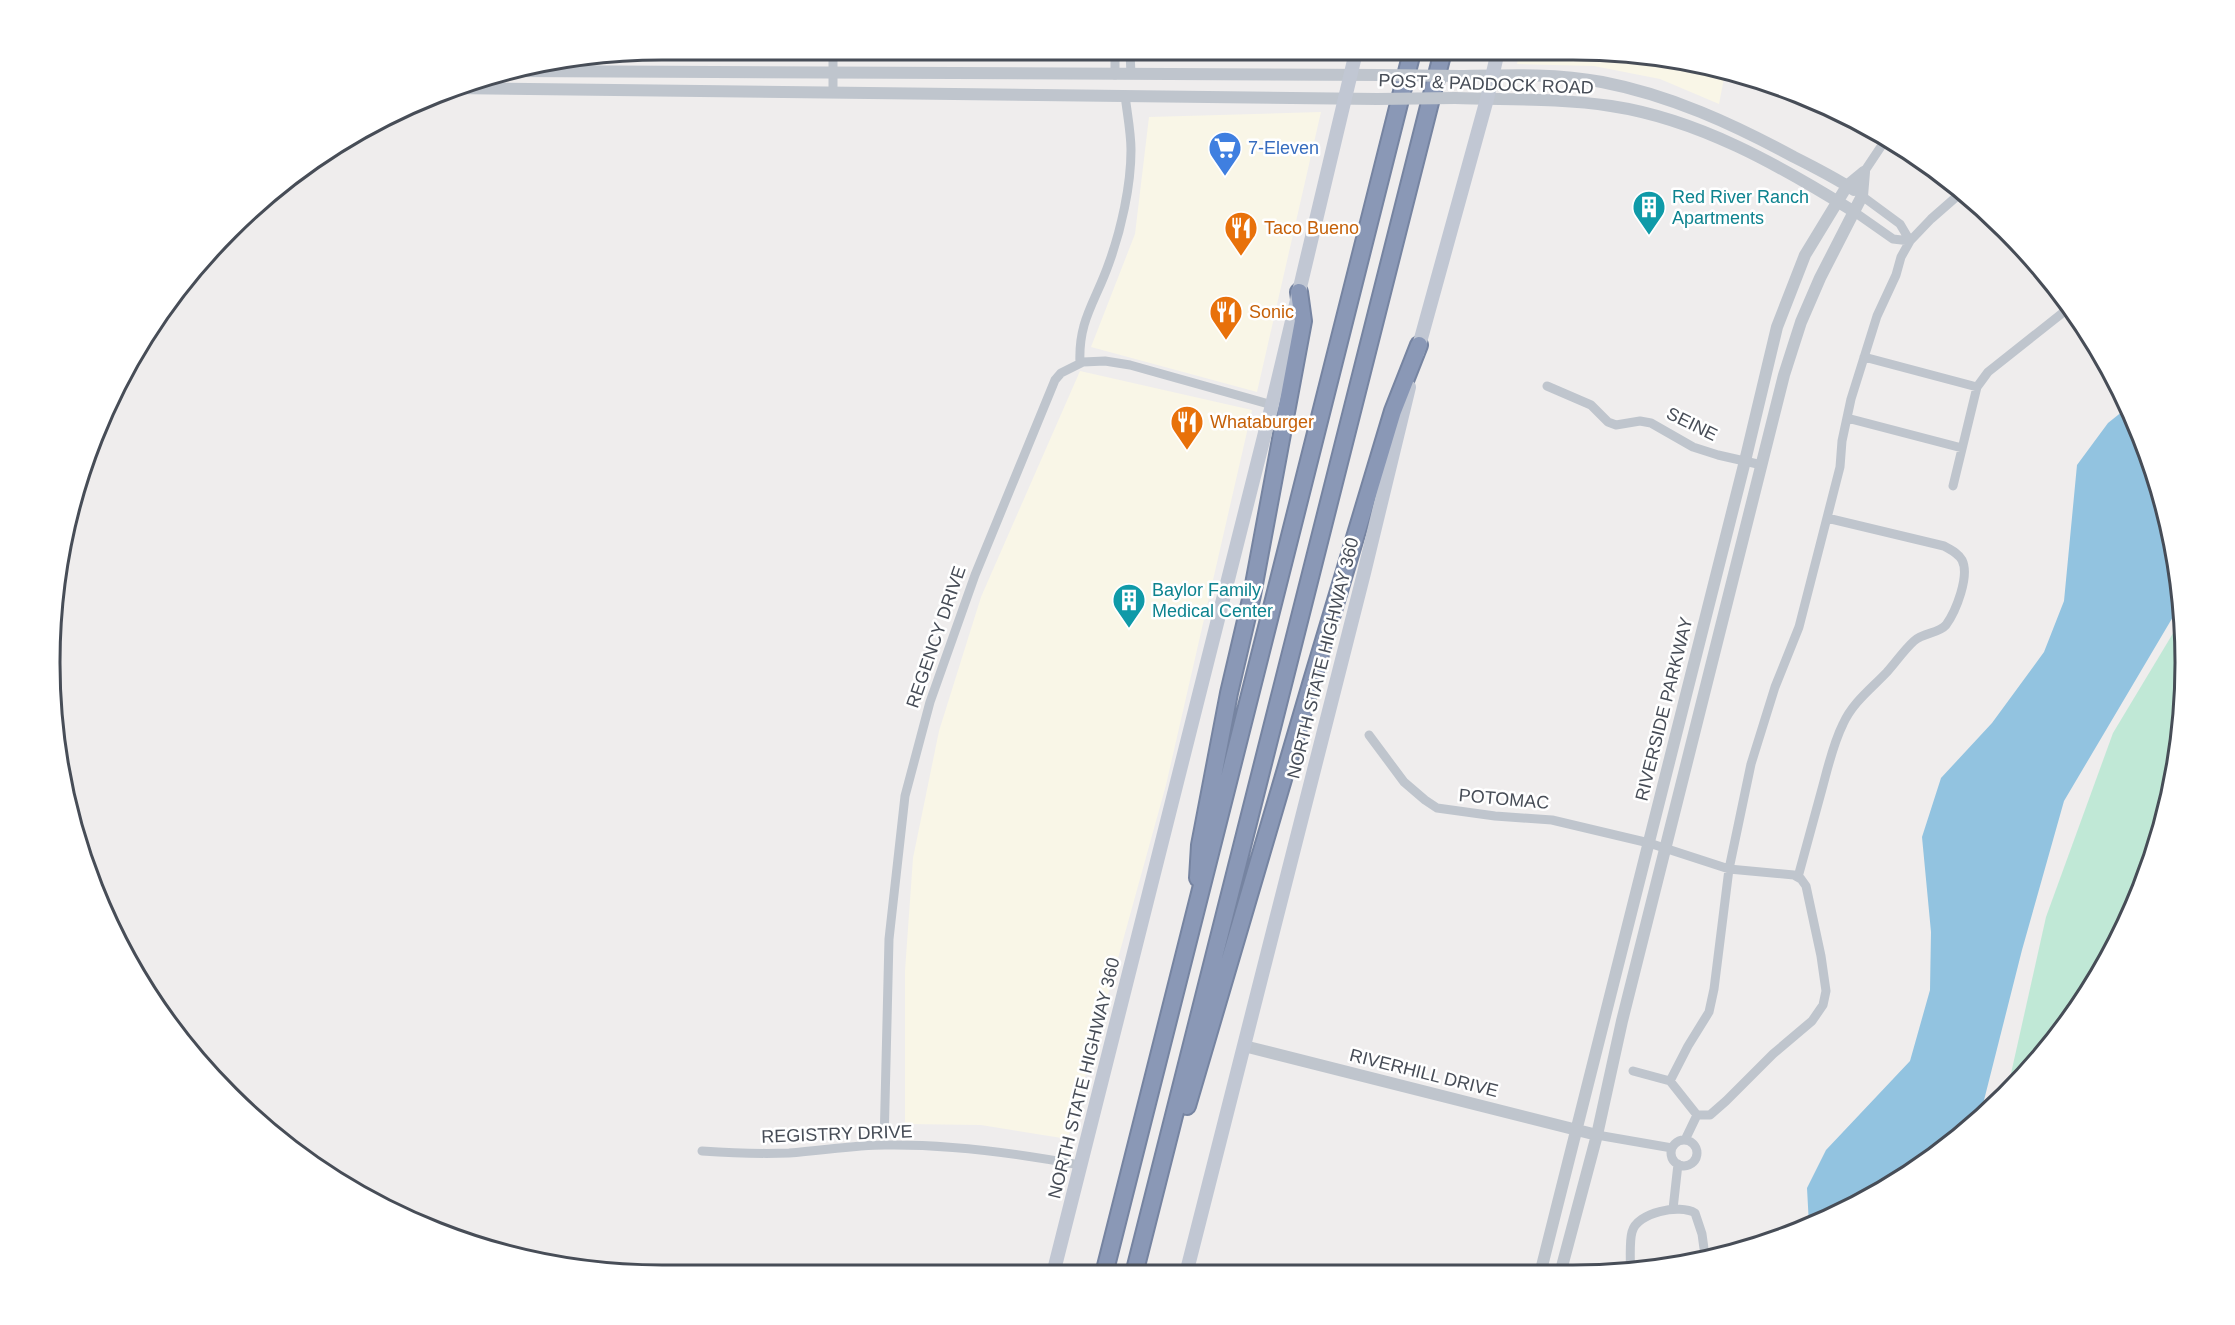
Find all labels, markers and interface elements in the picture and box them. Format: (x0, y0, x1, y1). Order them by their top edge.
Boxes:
street label: POST & PADDOCK ROAD (1378, 70, 1594, 98)
supermarket icon: 7-Eleven (1207, 130, 1243, 177)
place label: 7-Eleven (1248, 138, 1319, 158)
place label: Red River Ranch Apartments (1672, 187, 1809, 228)
building icon: Red River Ranch Apartments (1631, 189, 1667, 236)
restaurant icon: Taco Bueno (1223, 210, 1259, 257)
place label: Taco Bueno (1264, 218, 1359, 238)
restaurant icon: Sonic (1208, 294, 1244, 341)
place label: Sonic (1249, 302, 1294, 322)
street label: SEINE (1663, 403, 1721, 445)
restaurant icon: Whataburger (1169, 404, 1205, 451)
place label: Whataburger (1210, 412, 1314, 432)
street label: NORTH STATE HIGHWAY 360 (1283, 535, 1363, 781)
street label: REGENCY DRIVE (902, 563, 970, 711)
place label: Baylor Family Medical Center (1152, 580, 1273, 621)
building icon: Baylor Family Medical Center (1111, 582, 1147, 629)
street label: RIVERSIDE PARKWAY (1631, 615, 1697, 803)
street label: POTOMAC (1458, 785, 1550, 813)
street label: NORTH STATE HIGHWAY 360 (1044, 955, 1124, 1201)
street label: RIVERHILL DRIVE (1348, 1045, 1500, 1101)
street label: REGISTRY DRIVE (761, 1121, 913, 1147)

